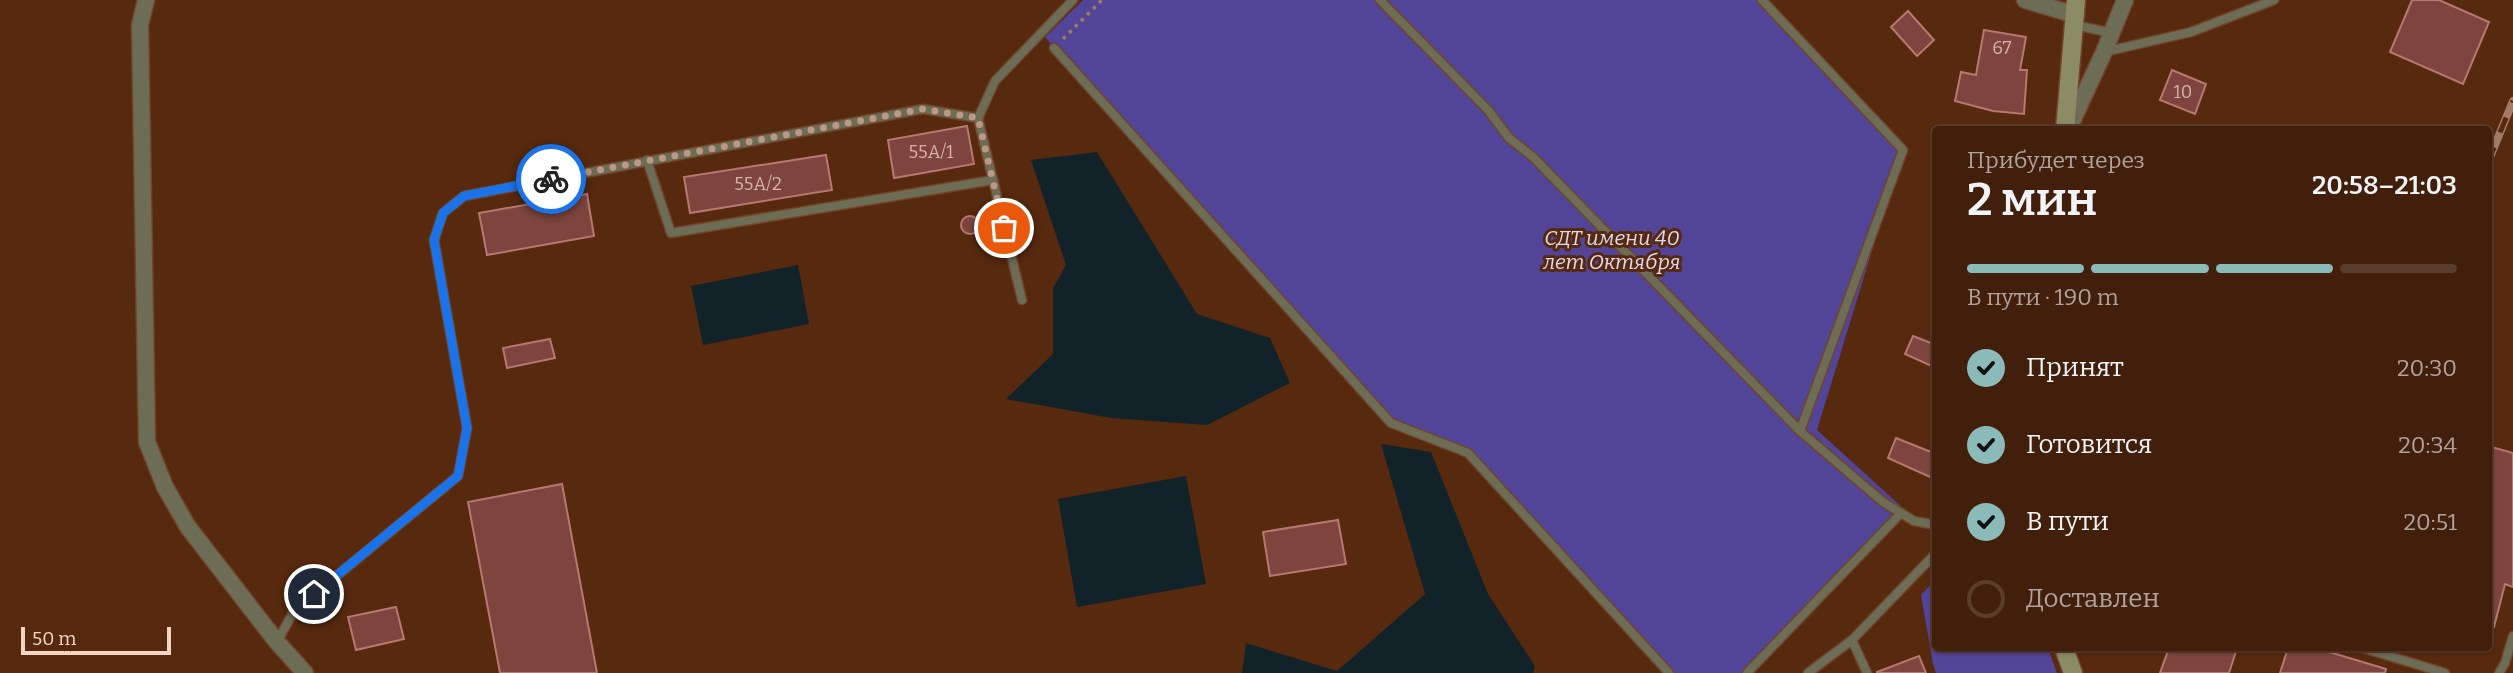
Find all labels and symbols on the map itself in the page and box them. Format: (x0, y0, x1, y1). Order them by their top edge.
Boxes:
house number: 67 (1992, 37, 2012, 59)
house number: 10 (2174, 81, 2192, 103)
house number: 55А/1 (908, 141, 954, 163)
courier (516, 144, 586, 214)
house number: 55А/2 (734, 173, 782, 195)
pin (974, 198, 1034, 258)
park label: СДТ имени 40 лет Октября (1542, 225, 1681, 275)
pin (284, 564, 344, 624)
scale bar (21, 624, 172, 656)

